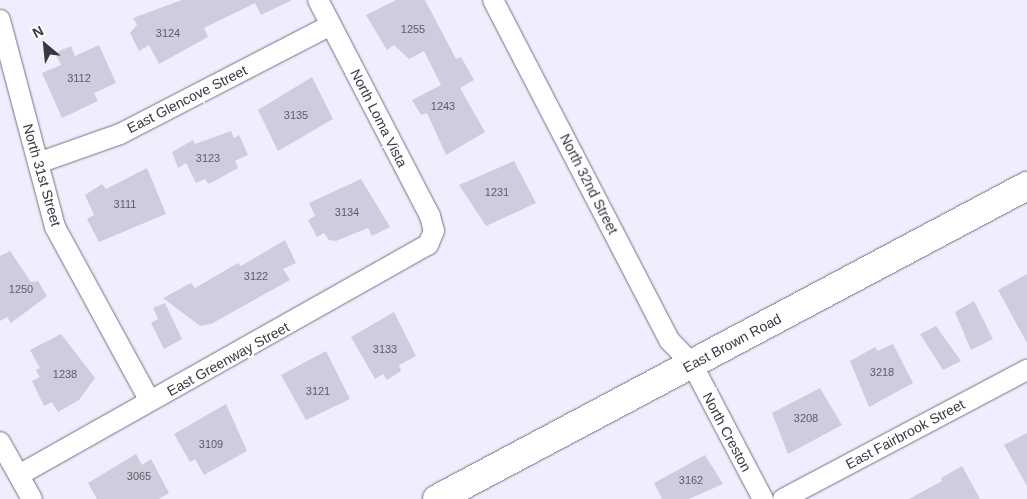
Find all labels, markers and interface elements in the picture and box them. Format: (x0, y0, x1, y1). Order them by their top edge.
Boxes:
north arrow (20, 20, 70, 70)
text: N (30, 22, 46, 41)
house number: 1255 (401, 22, 425, 36)
house number: 3124 (156, 26, 180, 40)
street label: East Glencove Street (124, 61, 250, 137)
street label: North Loma Vista (347, 66, 411, 170)
house number: 3112 (67, 71, 91, 85)
house number: 1243 (431, 99, 455, 113)
house number: 3135 (284, 108, 308, 122)
street label: North 31st Street (19, 122, 65, 228)
street label: North 32nd Street (556, 131, 622, 237)
house number: 3123 (196, 151, 220, 165)
house number: 1231 (485, 185, 509, 199)
house number: 3111 (114, 197, 136, 211)
house number: 3134 (335, 205, 359, 219)
house number: 3122 (244, 269, 268, 283)
house number: 1250 (9, 282, 33, 296)
street label: East Brown Road (680, 310, 784, 376)
street label: East Greenway Street (164, 318, 292, 400)
house number: 3133 (373, 342, 397, 356)
house number: 3218 (870, 365, 894, 379)
house number: 1238 (53, 367, 77, 381)
house number: 3121 (306, 384, 330, 398)
street label: North Creston (699, 390, 755, 474)
street label: East Fairbrook Street (843, 396, 967, 472)
house number: 3208 (794, 411, 818, 425)
house number: 3109 (199, 437, 223, 451)
house number: 3065 (127, 469, 151, 483)
house number: 3162 (679, 473, 703, 487)

